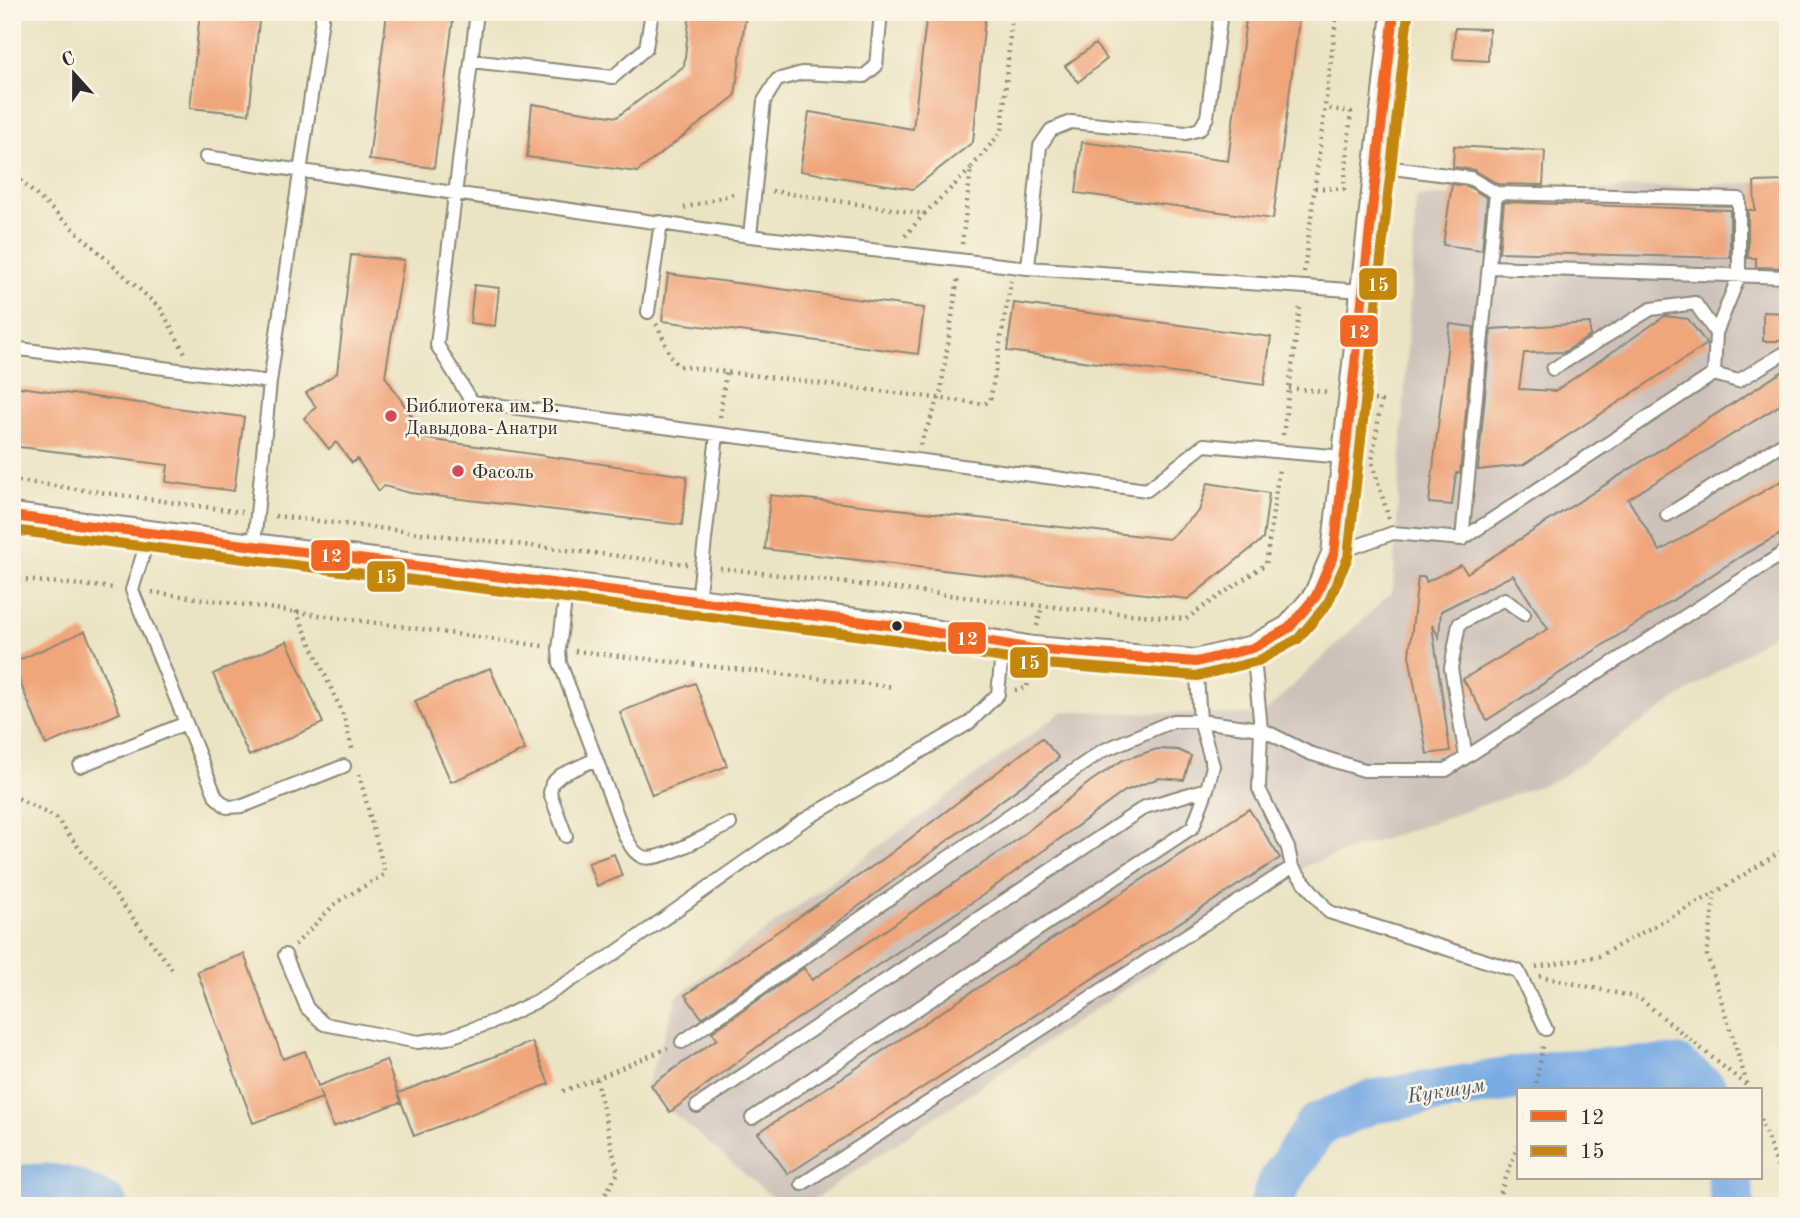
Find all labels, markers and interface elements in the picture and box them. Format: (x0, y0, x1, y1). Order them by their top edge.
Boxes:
north arrow (38, 38, 108, 108)
text: С (60, 49, 78, 72)
line badge: 15 (1358, 267, 1398, 301)
text: 15 (1367, 277, 1389, 296)
line badge: 12 (1339, 314, 1379, 348)
text: 12 (1348, 324, 1370, 343)
place label: Библиотека им. В. Давыдова-Анатри (405, 398, 560, 439)
marker: Библиотека им. В. Давыдова-Анатри (383, 408, 399, 424)
marker: Фасоль (450, 463, 466, 479)
place label: Фасоль (472, 464, 534, 483)
line badge: 12 (310, 539, 351, 572)
text: 12 (320, 548, 342, 567)
line badge: 15 (366, 560, 406, 593)
text: 15 (375, 569, 397, 588)
unlabelled marker (890, 619, 904, 633)
line badge: 12 (947, 621, 987, 655)
text: 12 (956, 631, 978, 650)
line badge: 15 (1009, 646, 1049, 679)
text: 15 (1018, 655, 1040, 674)
water label: Кукшум (1405, 1075, 1487, 1108)
legend (1517, 1088, 1762, 1180)
text: 12 (1580, 1108, 1604, 1129)
text: 15 (1580, 1142, 1604, 1163)

